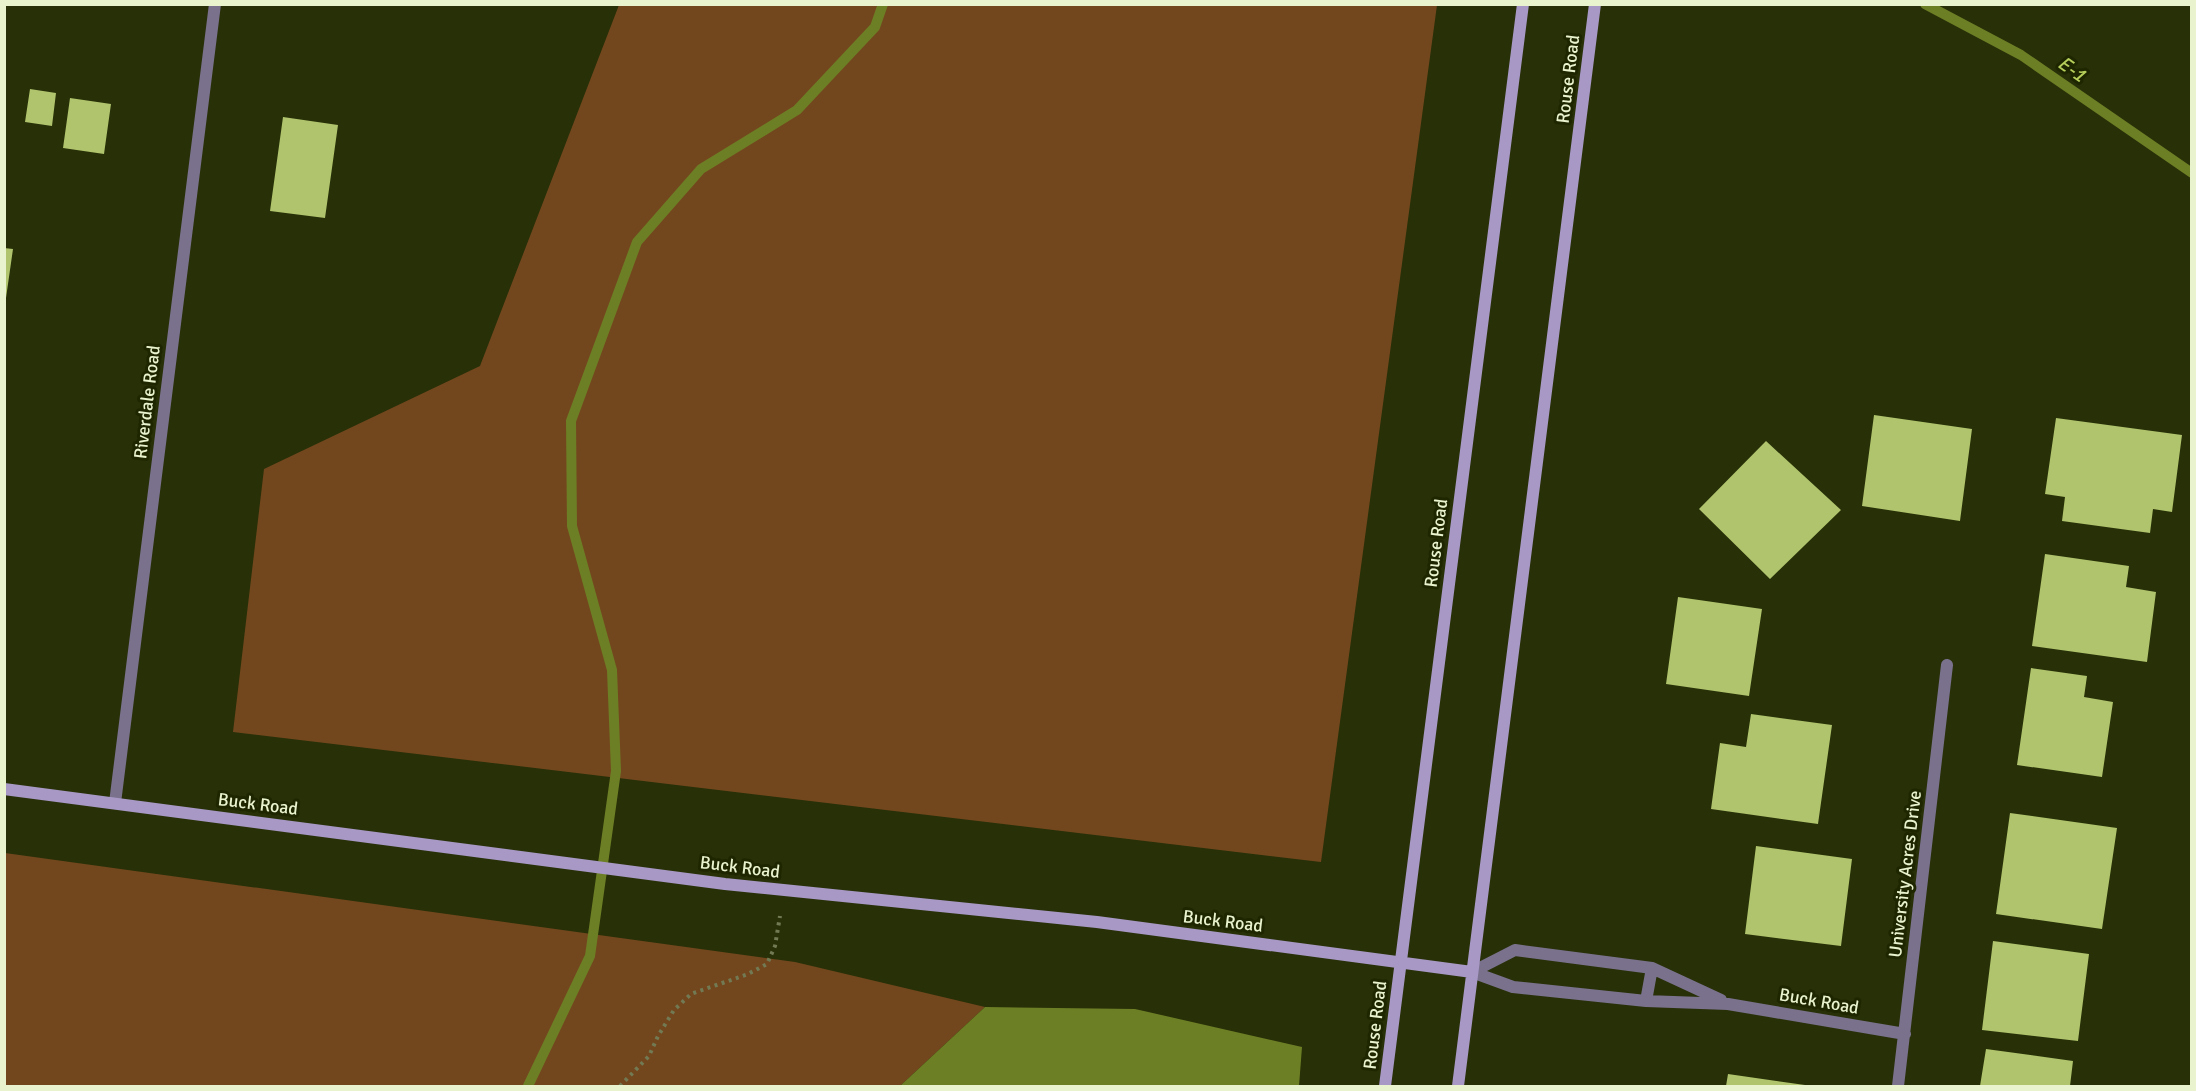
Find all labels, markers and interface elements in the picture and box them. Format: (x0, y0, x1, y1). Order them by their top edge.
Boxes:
street label: Rouse Road (1552, 33, 1584, 125)
water label: E-1 (2053, 50, 2091, 88)
street label: Riverdale Road (129, 344, 165, 460)
street label: Rouse Road (1420, 497, 1452, 589)
street label: Buck Road (217, 788, 299, 820)
street label: University Acres Drive (1884, 789, 1926, 959)
street label: Buck Road (699, 851, 781, 883)
street label: Buck Road (1182, 905, 1264, 937)
street label: Rouse Road (1359, 979, 1391, 1071)
street label: Buck Road (1777, 983, 1861, 1019)

